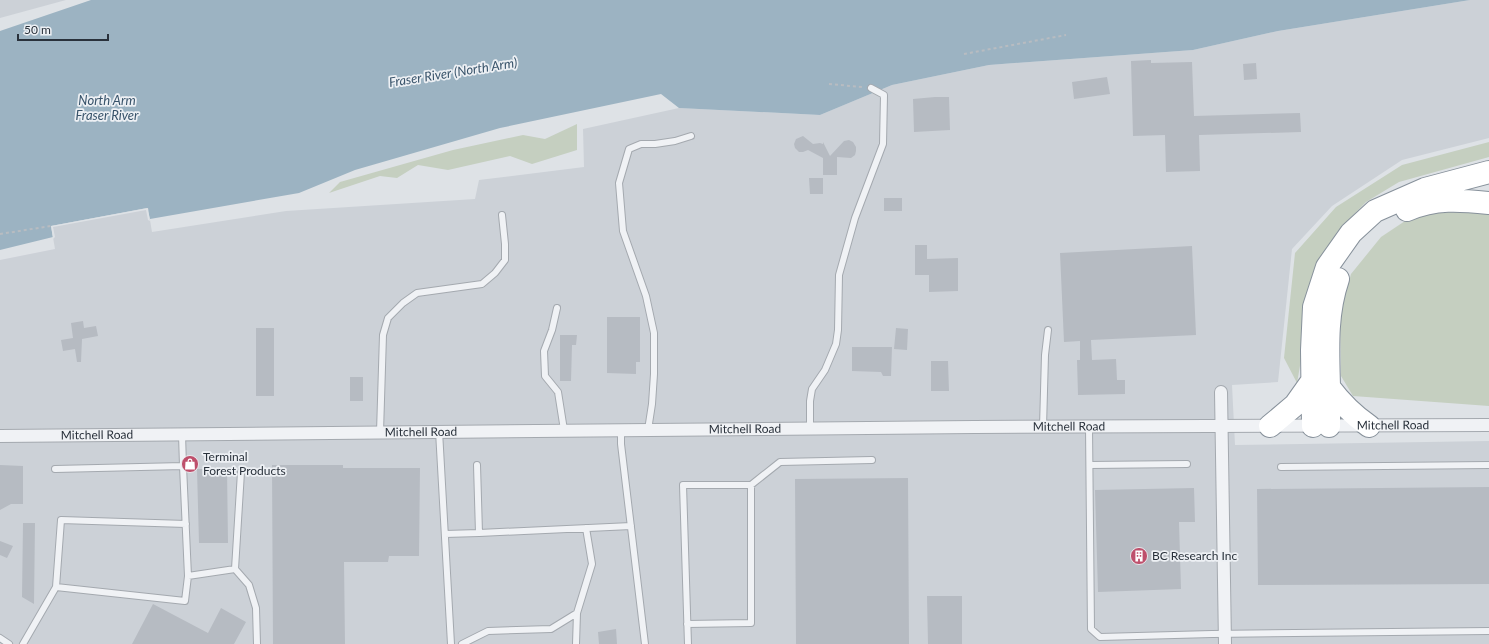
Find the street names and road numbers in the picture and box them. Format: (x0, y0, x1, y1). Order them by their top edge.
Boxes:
street label: Mitchell Road (1357, 417, 1429, 433)
street label: Mitchell Road (1033, 418, 1105, 434)
street label: Mitchell Road (709, 421, 781, 436)
street label: Mitchell Road (385, 424, 457, 439)
street label: Mitchell Road (61, 427, 133, 442)

